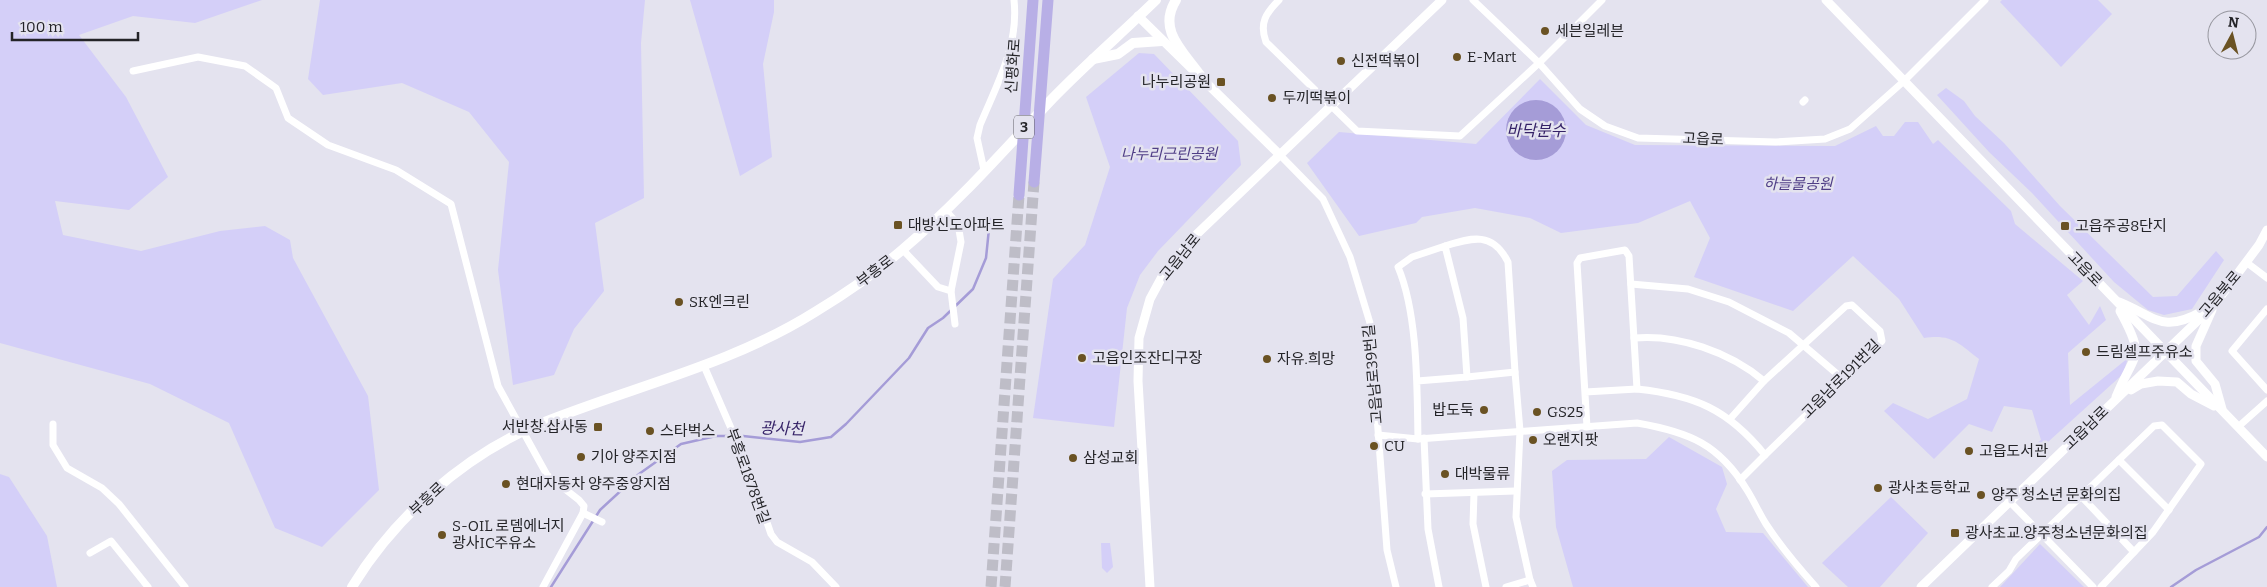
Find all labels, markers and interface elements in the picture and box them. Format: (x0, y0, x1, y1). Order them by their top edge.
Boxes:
scale bar (12, 10, 139, 42)
north arrow (2207, 10, 2257, 60)
text: N (2227, 13, 2240, 32)
text: 100 m (20, 18, 63, 36)
place label: 세븐일레븐 (1555, 22, 1624, 40)
marker: 세븐일레븐 (1539, 25, 1551, 37)
street label: 신평화로 (1002, 38, 1024, 94)
place label: E-Mart (1467, 48, 1517, 66)
marker: E-Mart (1451, 51, 1463, 63)
place label: 신전떡볶이 (1351, 52, 1420, 70)
marker: 신전떡볶이 (1335, 55, 1347, 67)
place label: 나누리공원 (1142, 73, 1211, 91)
marker: 나누리공원 (1215, 76, 1227, 88)
place label: 두끼떡볶이 (1282, 89, 1351, 107)
marker: 두끼떡볶이 (1266, 92, 1278, 104)
road number: 3 (1014, 115, 1034, 138)
water label: 바닥분수 (1507, 121, 1567, 140)
street label: 고읍로 (1682, 129, 1724, 149)
park label: 나누리근린공원 (1121, 145, 1218, 163)
park label: 하늘물공원 (1763, 175, 1834, 193)
place label: 대방신도아파트 (908, 216, 1005, 234)
place label: 고읍주공8단지 (2075, 217, 2167, 235)
marker: 대방신도아파트 (892, 219, 904, 231)
marker: 고읍주공8단지 (2059, 220, 2071, 232)
street label: 고읍남로 (1156, 230, 1204, 284)
street label: 고읍로 (2064, 248, 2106, 290)
street label: 부흥로 (853, 251, 897, 291)
street label: 고읍북로 (2195, 267, 2245, 321)
place label: SK엔크린 (689, 293, 750, 311)
marker: SK엔크린 (673, 296, 685, 308)
street label: 고읍남로39번길 (1360, 323, 1386, 425)
street label: 고읍남로191번길 (1798, 336, 1884, 422)
place label: 드림셀프주유소 (2096, 343, 2193, 361)
marker: 드림셀프주유소 (2080, 346, 2092, 358)
place label: 고읍인조잔디구장 (1092, 349, 1203, 367)
place label: 자유.희망 (1277, 350, 1336, 368)
marker: 고읍인조잔디구장 (1076, 352, 1088, 364)
marker: 자유.희망 (1261, 353, 1273, 365)
place label: 밥도둑 (1433, 401, 1474, 419)
street label: 고읍남로 (2060, 402, 2112, 454)
place label: GS25 (1547, 403, 1583, 421)
marker: 밥도둑 (1478, 404, 1490, 416)
marker: GS25 (1531, 406, 1543, 418)
place label: 서반창.삽사동 (502, 418, 588, 436)
water label: 광사천 (760, 419, 807, 438)
marker: 서반창.삽사동 (592, 421, 604, 433)
place label: 스타벅스 (660, 422, 715, 440)
marker: 스타벅스 (644, 425, 656, 437)
street label: 부흥로1878번길 (722, 426, 774, 526)
place label: 오랜지팟 (1543, 431, 1598, 449)
marker: 오랜지팟 (1527, 434, 1539, 446)
place label: CU (1384, 437, 1405, 455)
marker: CU (1368, 440, 1380, 452)
place label: 고읍도서관 (1979, 442, 2048, 460)
marker: 고읍도서관 (1963, 445, 1975, 457)
place label: 기아 양주지점 (591, 448, 677, 466)
place label: 삼성교회 (1083, 449, 1138, 467)
marker: 기아 양주지점 (575, 451, 587, 463)
marker: 삼성교회 (1067, 452, 1079, 464)
place label: 대박물류 (1455, 465, 1510, 483)
marker: 대박물류 (1439, 468, 1451, 480)
place label: 현대자동차 양주중앙지점 (516, 475, 671, 493)
street label: 부흥로 (406, 478, 448, 520)
marker: 현대자동차 양주중앙지점 (500, 478, 512, 490)
place label: 광사초등학교 (1888, 479, 1971, 497)
marker: 광사초등학교 (1872, 482, 1884, 494)
place label: 양주 청소년 문화의집 (1991, 486, 2121, 504)
marker: 양주 청소년 문화의집 (1975, 489, 1987, 501)
place label: S-OIL 로뎀에너지 광사IC주유소 (452, 517, 565, 552)
place label: 광사초교.양주청소년문화의집 (1965, 524, 2148, 542)
marker: 광사초교.양주청소년문화의집 (1949, 527, 1961, 539)
marker: S-OIL 로뎀에너지 광사IC주유소 (436, 529, 448, 541)

